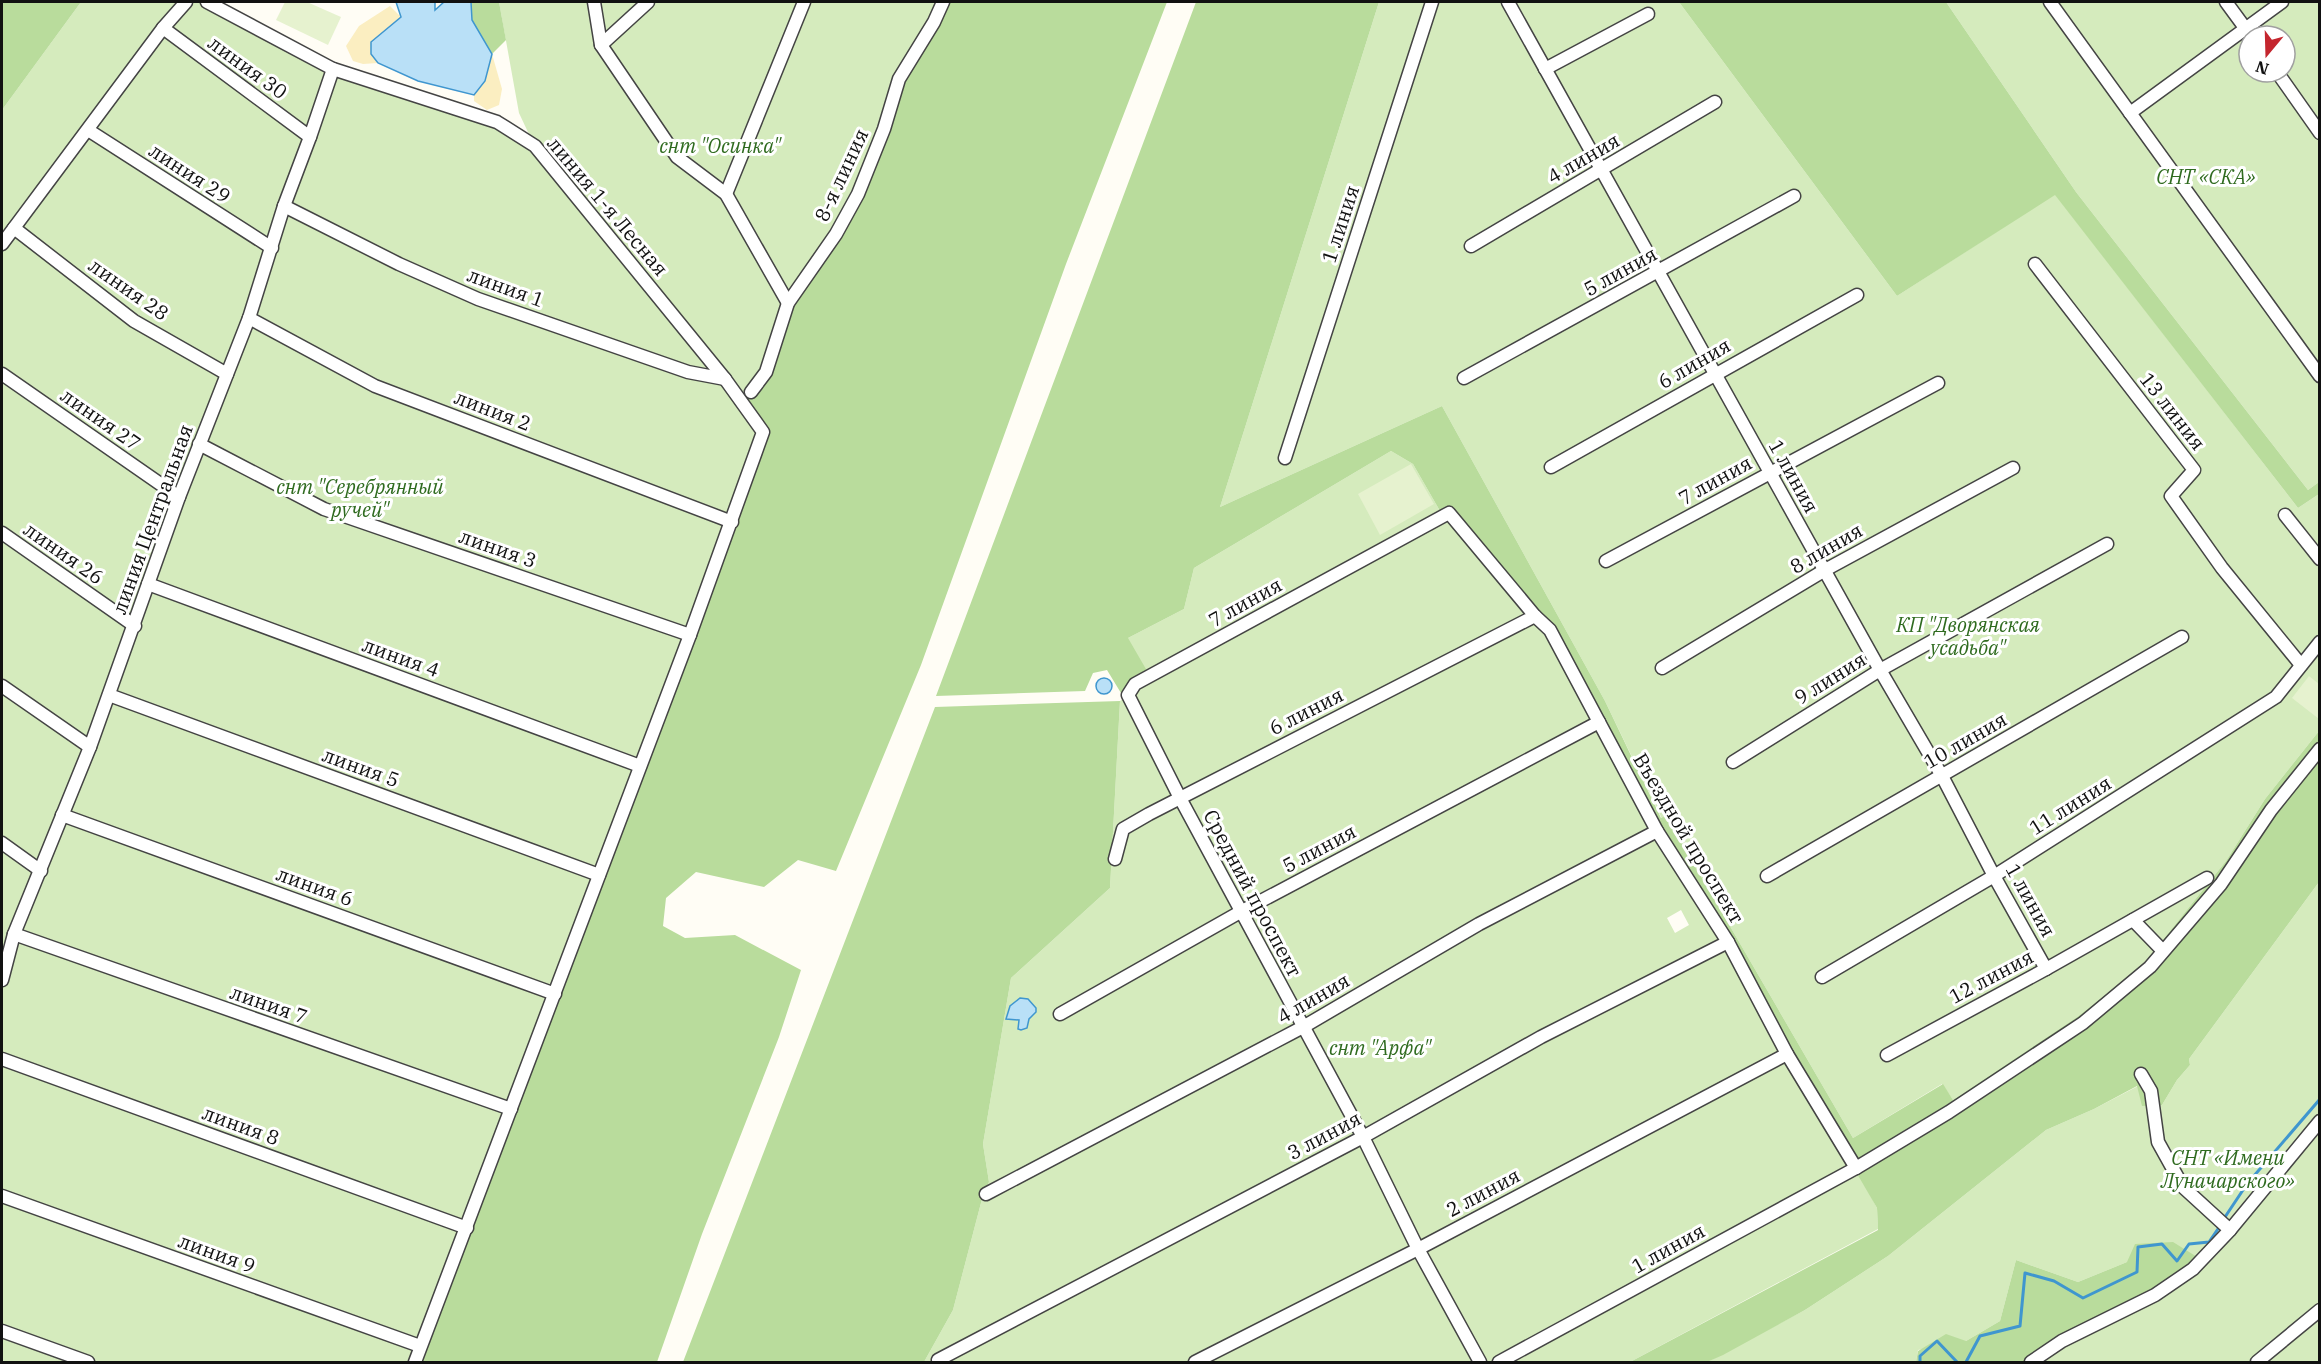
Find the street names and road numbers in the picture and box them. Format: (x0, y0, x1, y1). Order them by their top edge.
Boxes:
street label: линия 30 (203, 29, 293, 105)
street label: 8-я линия (808, 124, 874, 226)
street label: 4 линия (1542, 126, 1624, 190)
street label: линия 1-я Лесная (542, 130, 674, 282)
street label: линия 29 (144, 137, 236, 209)
street label: 1 линия (1315, 182, 1365, 266)
street label: 5 линия (1579, 240, 1661, 302)
street label: линия 28 (84, 252, 174, 326)
street label: линия 1 (464, 261, 548, 313)
street label: 6 линия (1653, 331, 1735, 395)
street label: 13 линия (2134, 366, 2212, 456)
street label: линия 27 (56, 382, 146, 456)
street label: линия 2 (451, 383, 535, 437)
street label: линия Центральная (105, 421, 199, 617)
street label: 1 линия (1763, 435, 1825, 517)
street label: 7 линия (1674, 449, 1756, 511)
street label: линия 26 (19, 516, 109, 590)
street label: 8 линия (1785, 516, 1867, 580)
street label: линия 3 (456, 522, 540, 574)
street label: 7 линия (1204, 571, 1286, 633)
street label: линия 4 (359, 631, 443, 683)
street label: 9 линия (1789, 645, 1871, 711)
street label: 6 линия (1264, 681, 1348, 741)
street label: 10 линия (1918, 705, 2012, 775)
street label: линия 5 (319, 741, 403, 793)
street label: Въездной проспект (1627, 748, 1751, 928)
street label: 11 линия (2024, 769, 2116, 841)
street label: Средний проспект (1197, 805, 1309, 981)
street label: 5 линия (1277, 817, 1361, 879)
street label: 1 линия (2000, 859, 2062, 941)
street label: линия 6 (273, 860, 357, 912)
street label: 12 линия (1944, 943, 2038, 1009)
street label: 4 линия (1272, 966, 1354, 1030)
street label: линия 7 (227, 978, 311, 1030)
street label: линия 8 (199, 1099, 283, 1151)
street label: 3 линия (1282, 1104, 1366, 1166)
street label: 2 линия (1441, 1161, 1525, 1223)
street label: 1 линия (1627, 1217, 1709, 1279)
street label: линия 9 (175, 1227, 259, 1279)

